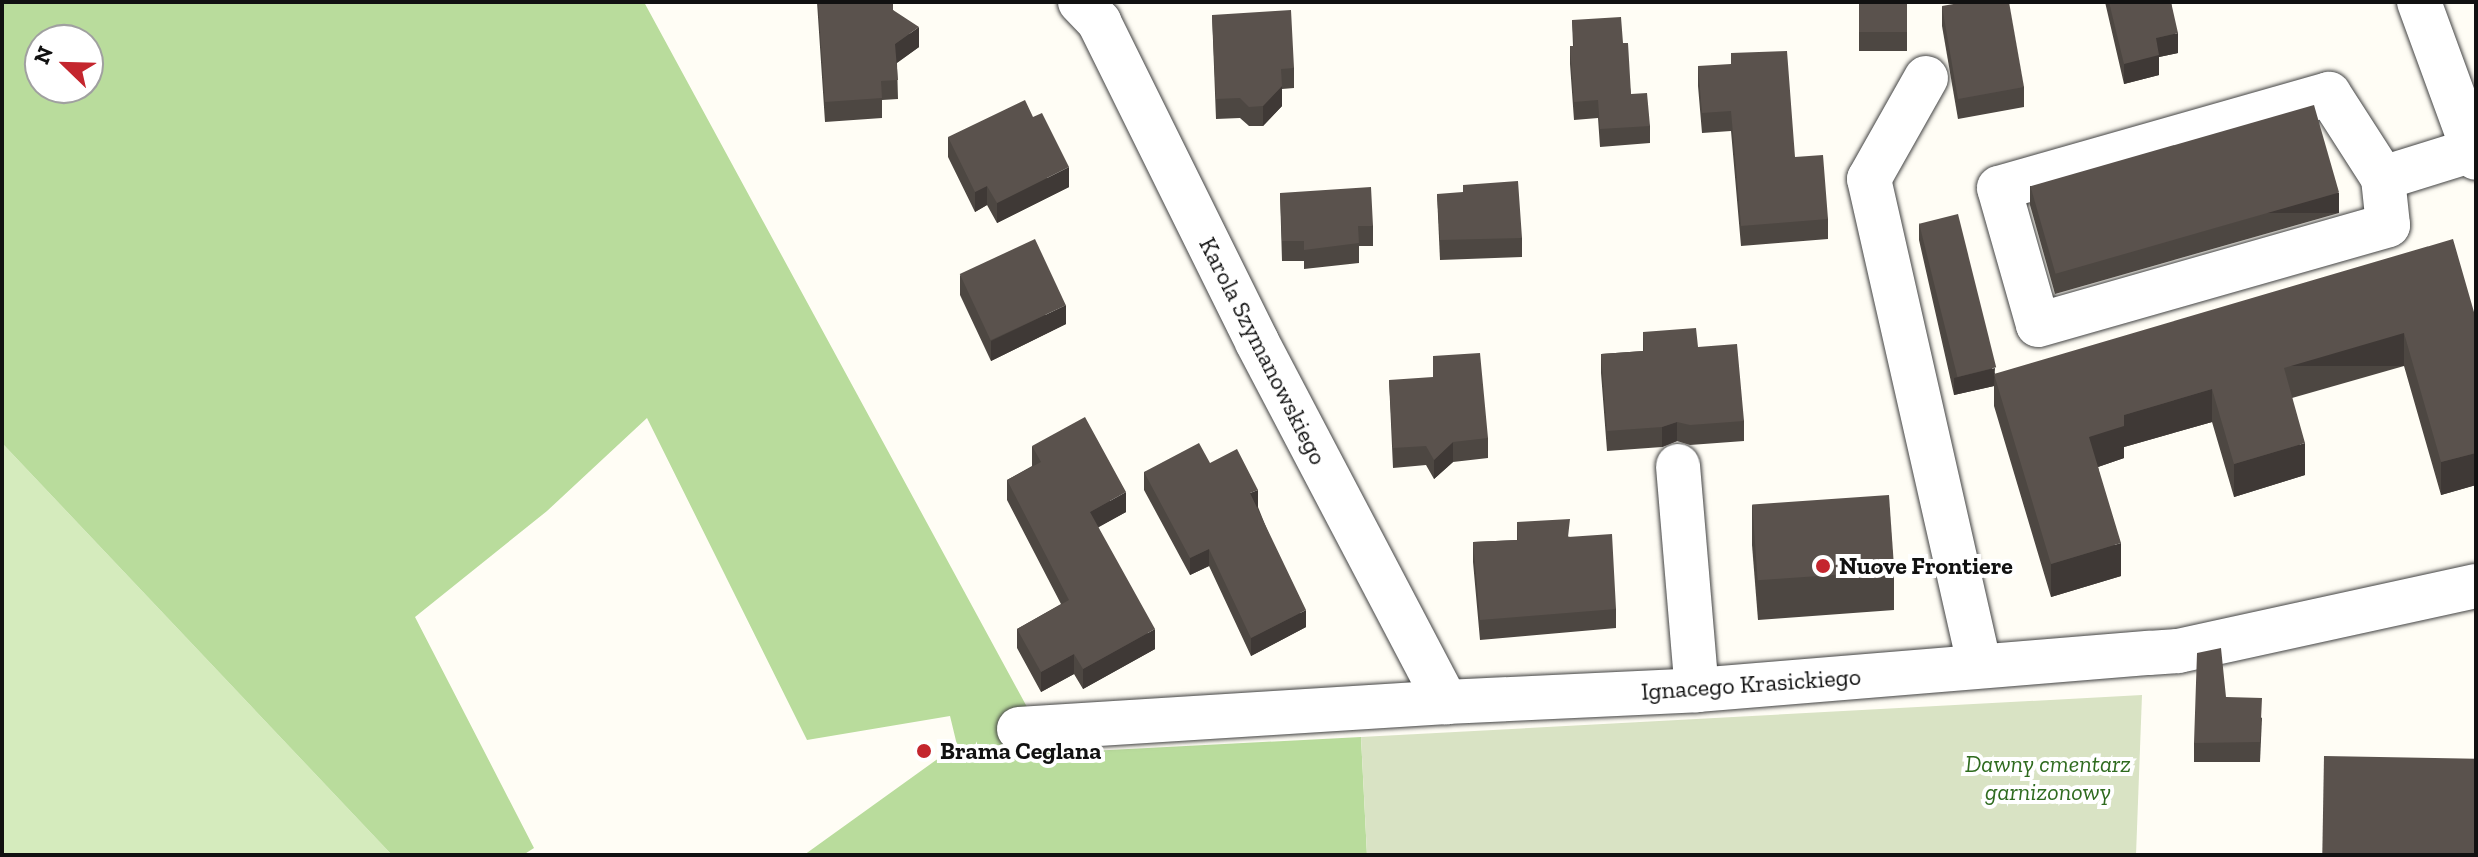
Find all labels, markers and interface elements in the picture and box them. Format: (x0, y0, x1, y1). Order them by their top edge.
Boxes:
north arrow (24, 24, 104, 104)
text: N (28, 42, 59, 68)
street label: Karola Szymanowskiego (1193, 232, 1333, 470)
place label: Nuove Frontiere (1839, 552, 2013, 580)
marker: Nuove Frontiere (1814, 557, 1832, 575)
street label: Ignacego Krasickiego (1640, 662, 1862, 706)
place label: Brama Ceglana (940, 737, 1101, 765)
marker: Brama Ceglana (915, 742, 933, 760)
park label: Dawny cmentarz garnizonowy (1965, 750, 2131, 806)

